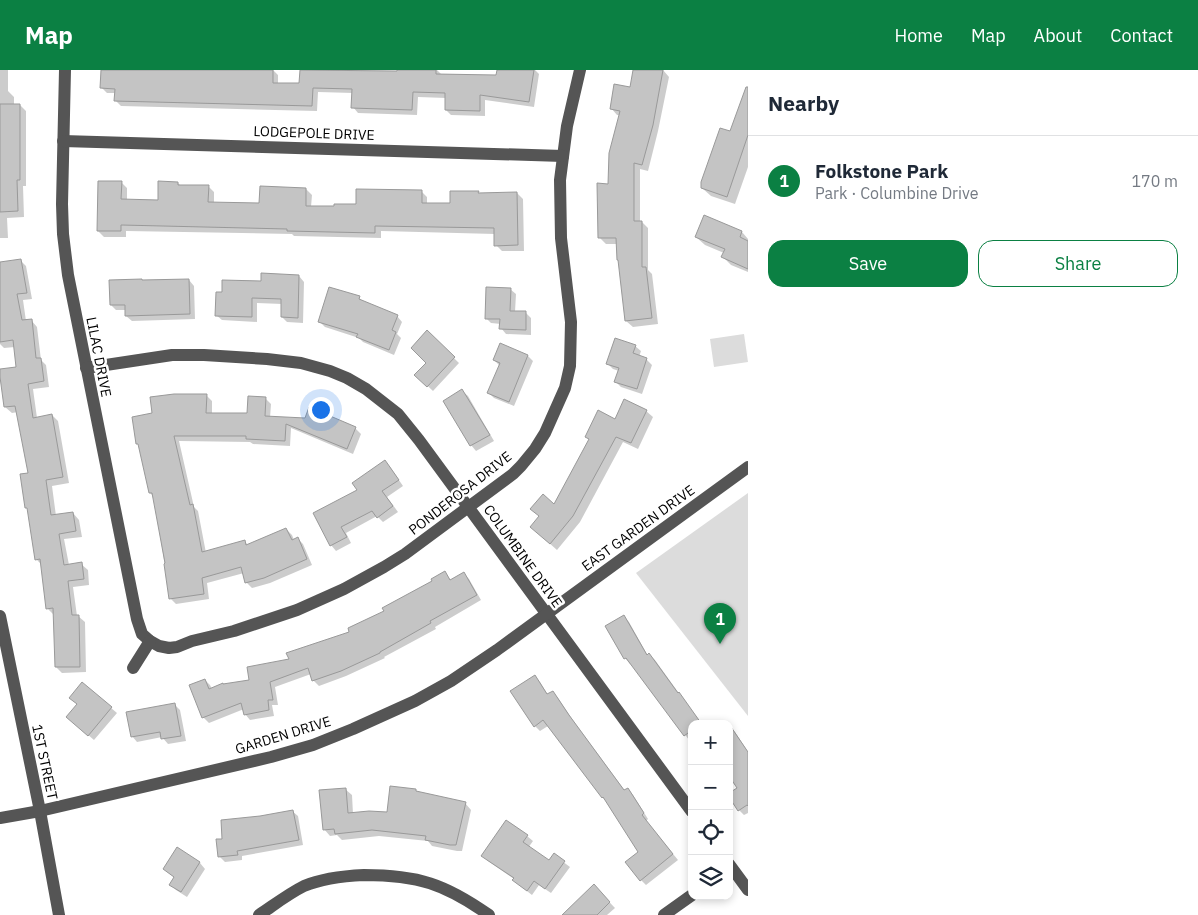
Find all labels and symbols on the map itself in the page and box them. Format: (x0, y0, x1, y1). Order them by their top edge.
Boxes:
street label: LODGEPOLE DRIVE (253, 122, 375, 144)
street label: LILAC DRIVE (82, 315, 116, 399)
your location (308, 397, 334, 423)
street label: PONDEROSA DRIVE (405, 447, 515, 539)
street label: EAST GARDEN DRIVE (578, 481, 698, 575)
street label: COLUMBINE DRIVE (480, 501, 566, 611)
pin: 1 (704, 603, 736, 644)
street label: GARDEN DRIVE (233, 712, 333, 758)
street label: 1ST STREET (28, 723, 62, 801)

